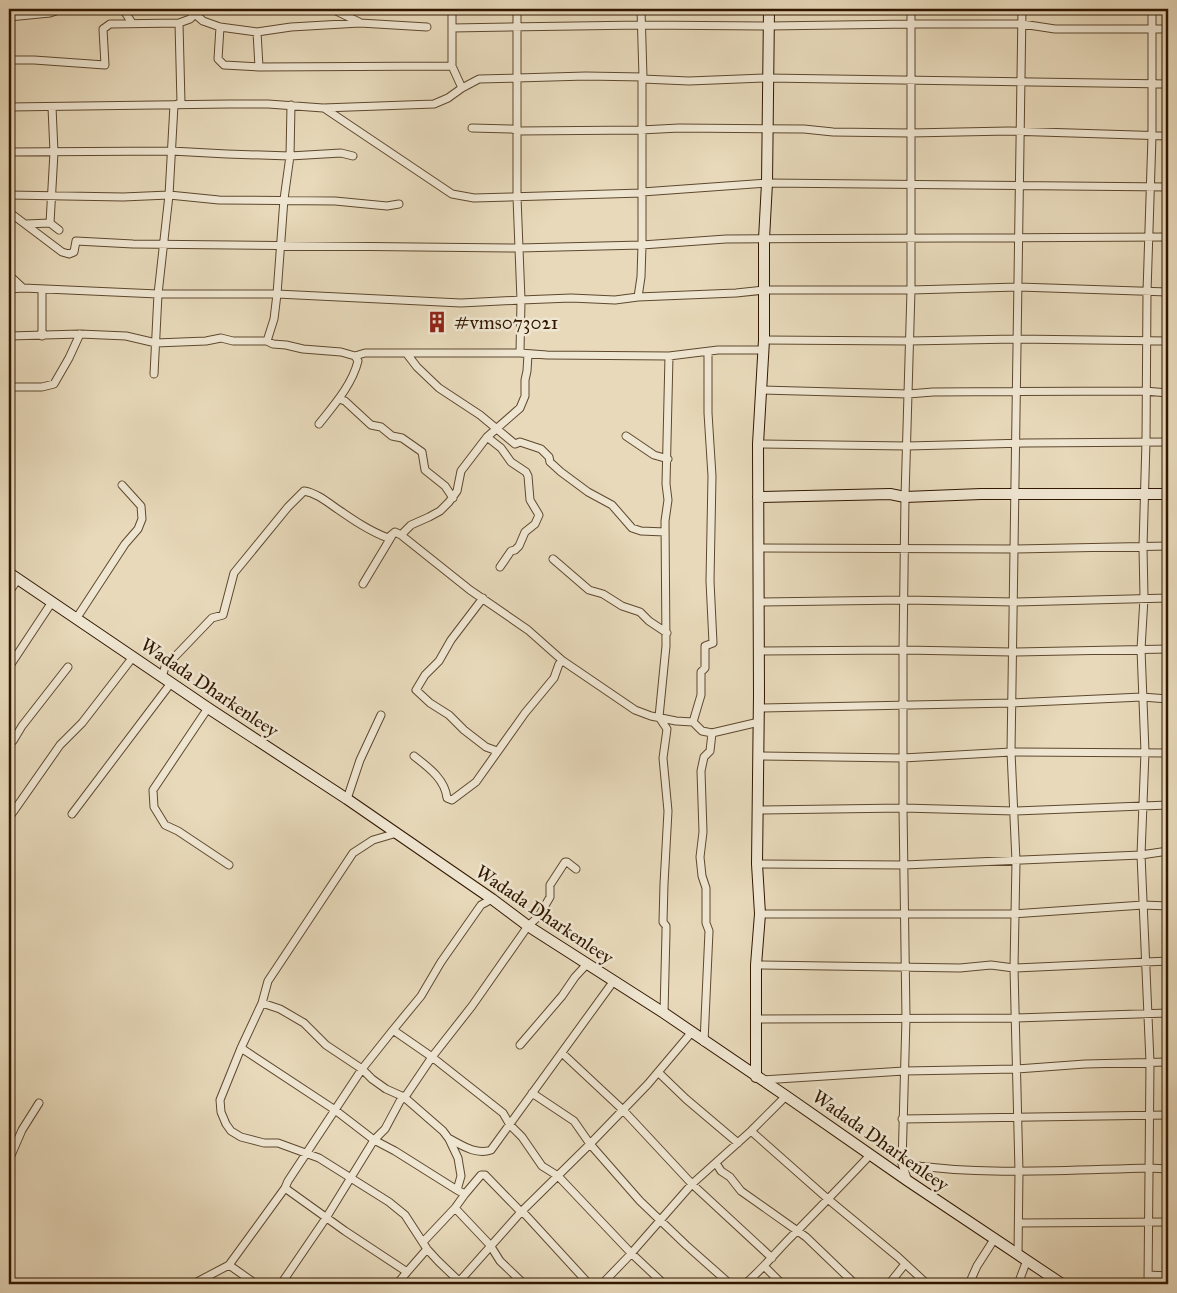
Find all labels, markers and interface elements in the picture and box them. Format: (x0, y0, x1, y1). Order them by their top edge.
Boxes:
building icon: #vms073021 (424, 309, 450, 335)
place label: #vms073021 (454, 311, 558, 334)
street label: Wadada Dharkenleey (136, 633, 284, 743)
street label: Wadada Dharkenleey (471, 860, 619, 970)
street label: Wadada Dharkenleey (808, 1085, 954, 1197)

